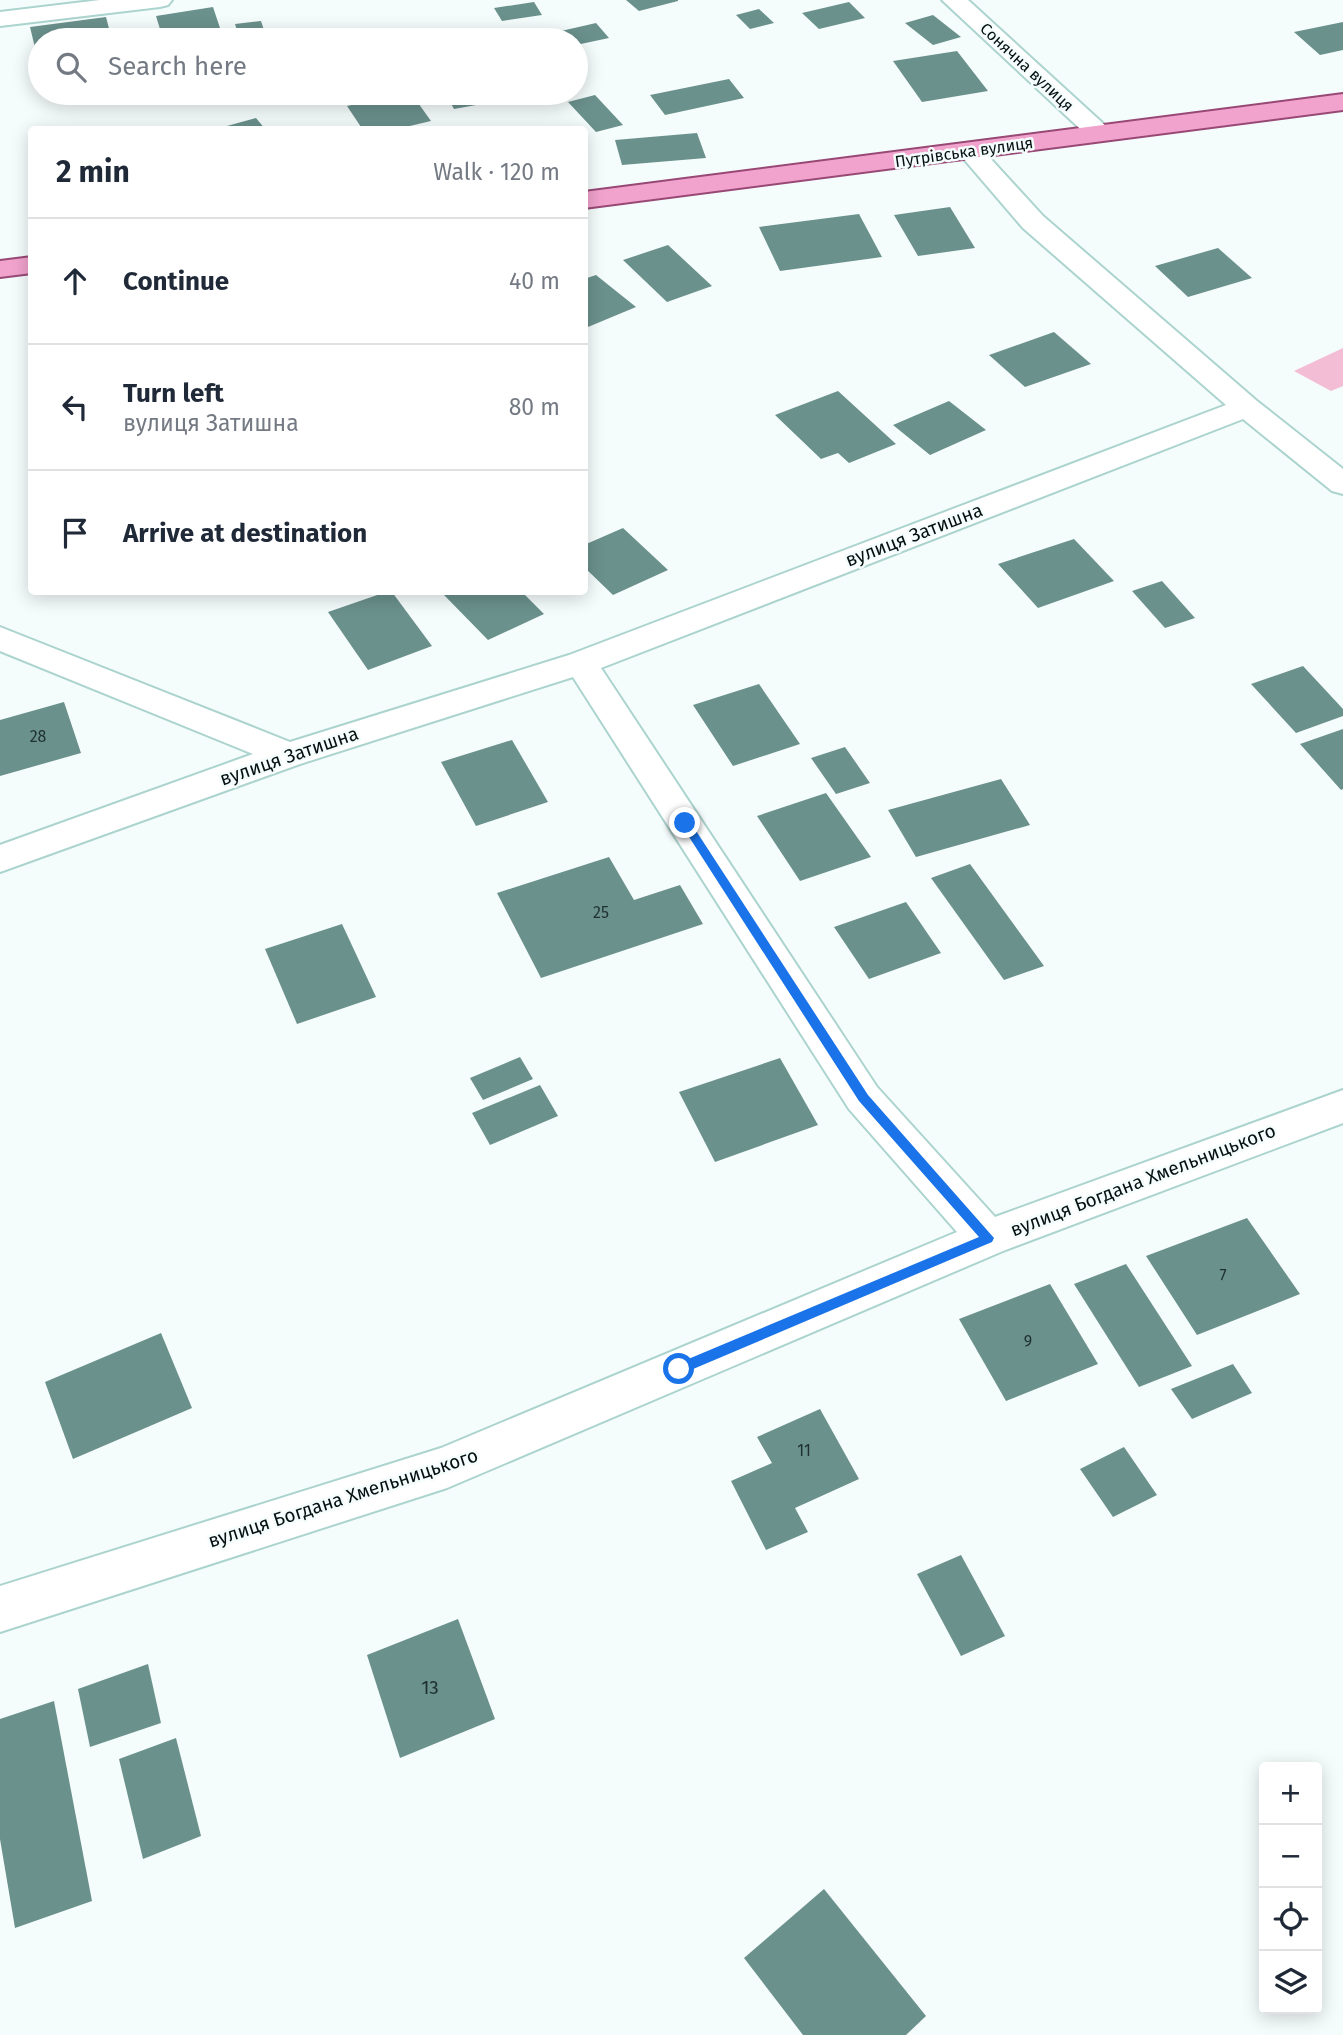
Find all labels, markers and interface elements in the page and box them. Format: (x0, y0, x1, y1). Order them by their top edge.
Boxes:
street label: Сонячна вулиця (976, 19, 1078, 115)
search box (28, 28, 588, 105)
icon: search (52, 48, 90, 86)
text: Search here (108, 51, 247, 82)
street label: Путрівська вулиця (894, 133, 1034, 171)
text: 2 min (56, 154, 130, 190)
text: Walk · 120 m (433, 158, 560, 186)
icon: ahead (56, 262, 94, 300)
text: Continue (123, 266, 229, 297)
text: 40 m (509, 267, 560, 295)
text: Turn left (123, 378, 224, 409)
icon: left (56, 388, 94, 426)
text: 80 m (509, 393, 560, 421)
text: вулиця Затишна (123, 409, 299, 437)
street label: вулиця Затишна (842, 498, 986, 572)
icon: arrive (56, 514, 94, 552)
text: Arrive at destination (123, 518, 367, 549)
street label: вулиця Затишна (217, 722, 361, 790)
house number: 28 (30, 727, 47, 746)
route end (669, 807, 700, 838)
house number: 25 (593, 903, 609, 922)
street label: вулиця Богдана Хмельницького (1007, 1119, 1279, 1241)
house number: 7 (1219, 1266, 1227, 1285)
house number: 9 (1024, 1332, 1032, 1351)
route start (663, 1353, 694, 1384)
house number: 11 (797, 1441, 811, 1460)
street label: вулиця Богдана Хмельницького (205, 1443, 481, 1553)
house number: 13 (421, 1676, 439, 1699)
map controls (1259, 1762, 1322, 2014)
button: + (1259, 1762, 1322, 1825)
button: − (1259, 1825, 1322, 1888)
button: locate (1259, 1888, 1322, 1951)
button: layers (1259, 1951, 1322, 2014)

